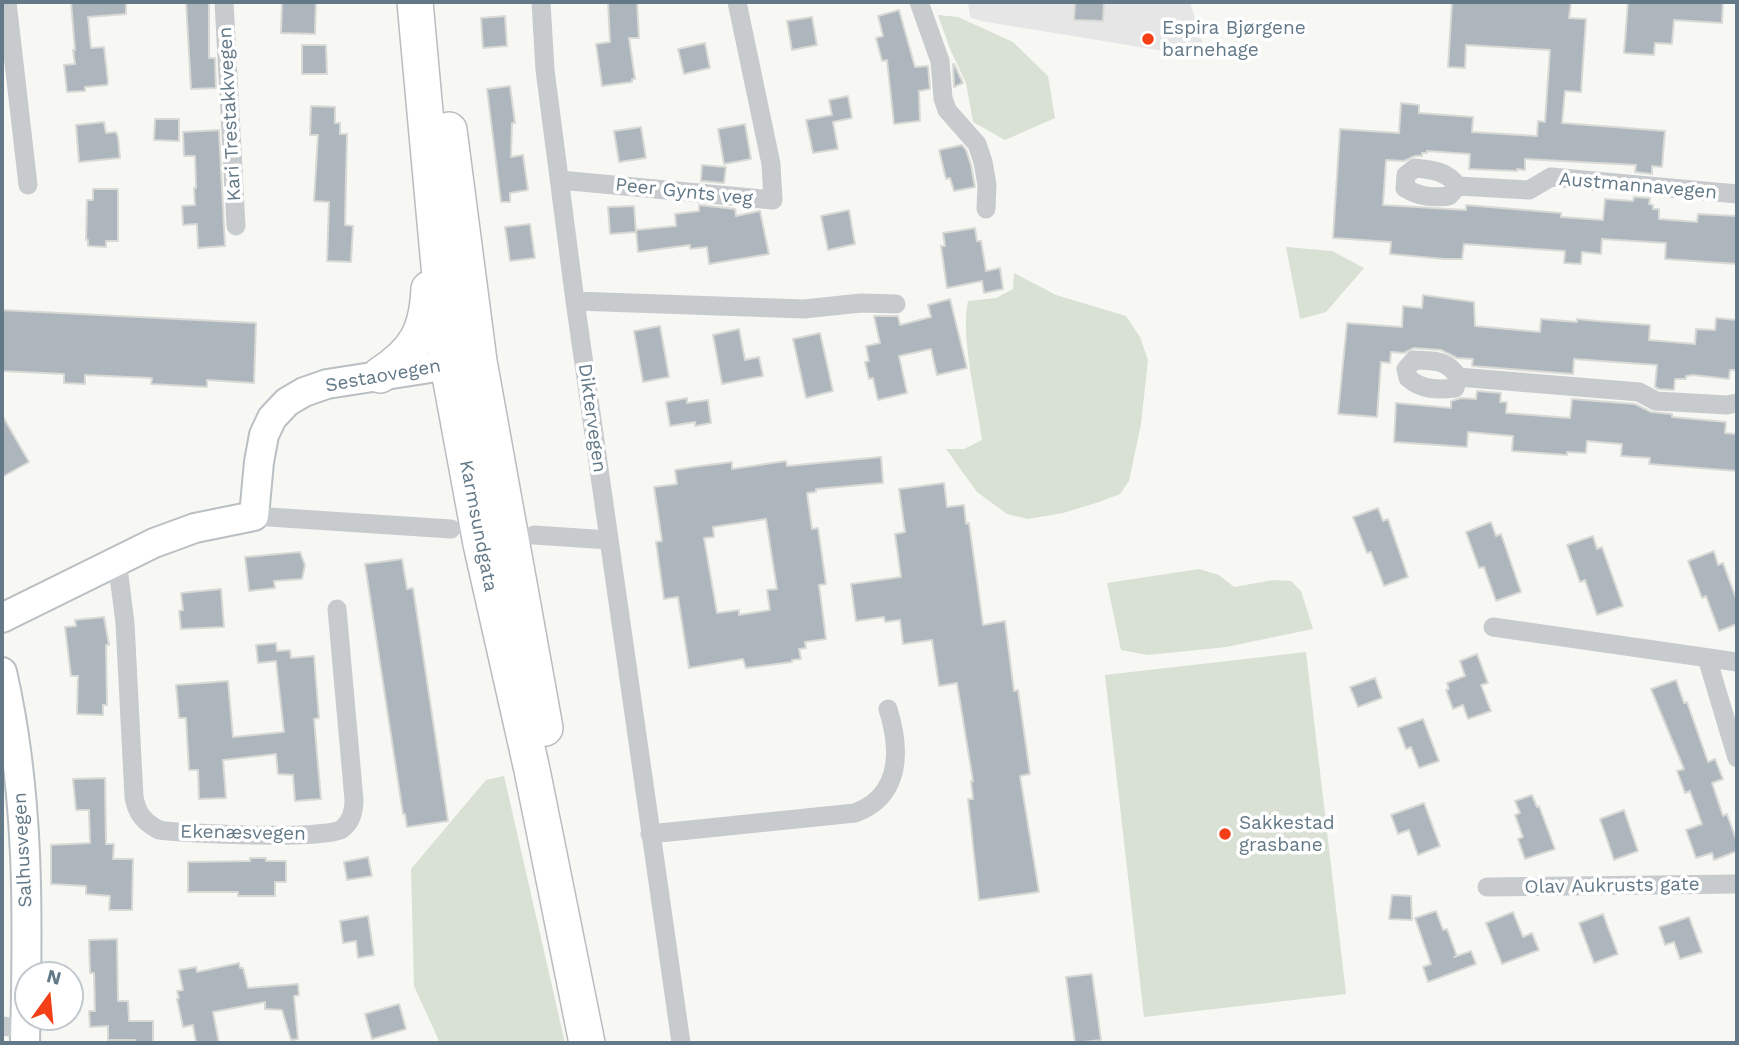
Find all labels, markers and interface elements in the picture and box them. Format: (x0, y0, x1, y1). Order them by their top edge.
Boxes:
place label: Espira Bjørgene barnehage (1162, 17, 1306, 61)
street label: Kari Trestakkvegen (214, 26, 246, 202)
marker: Espira Bjørgene barnehage (1140, 31, 1156, 47)
street label: Austmannavegen (1558, 168, 1718, 204)
street label: Peer Gynts veg (614, 173, 754, 211)
street label: Sestaovegen (323, 355, 443, 397)
street label: Diktervegen (573, 362, 611, 474)
street label: Karmsundgata (454, 458, 502, 594)
street label: Salhusvegen (9, 792, 37, 908)
place label: Sakkestad grasbane (1239, 812, 1335, 856)
street label: Ekenæsvegen (180, 821, 306, 845)
marker: Sakkestad grasbane (1217, 826, 1233, 842)
street label: Olav Aukrusts gate (1524, 873, 1700, 899)
north arrow (14, 961, 84, 1031)
text: N (44, 964, 64, 990)

